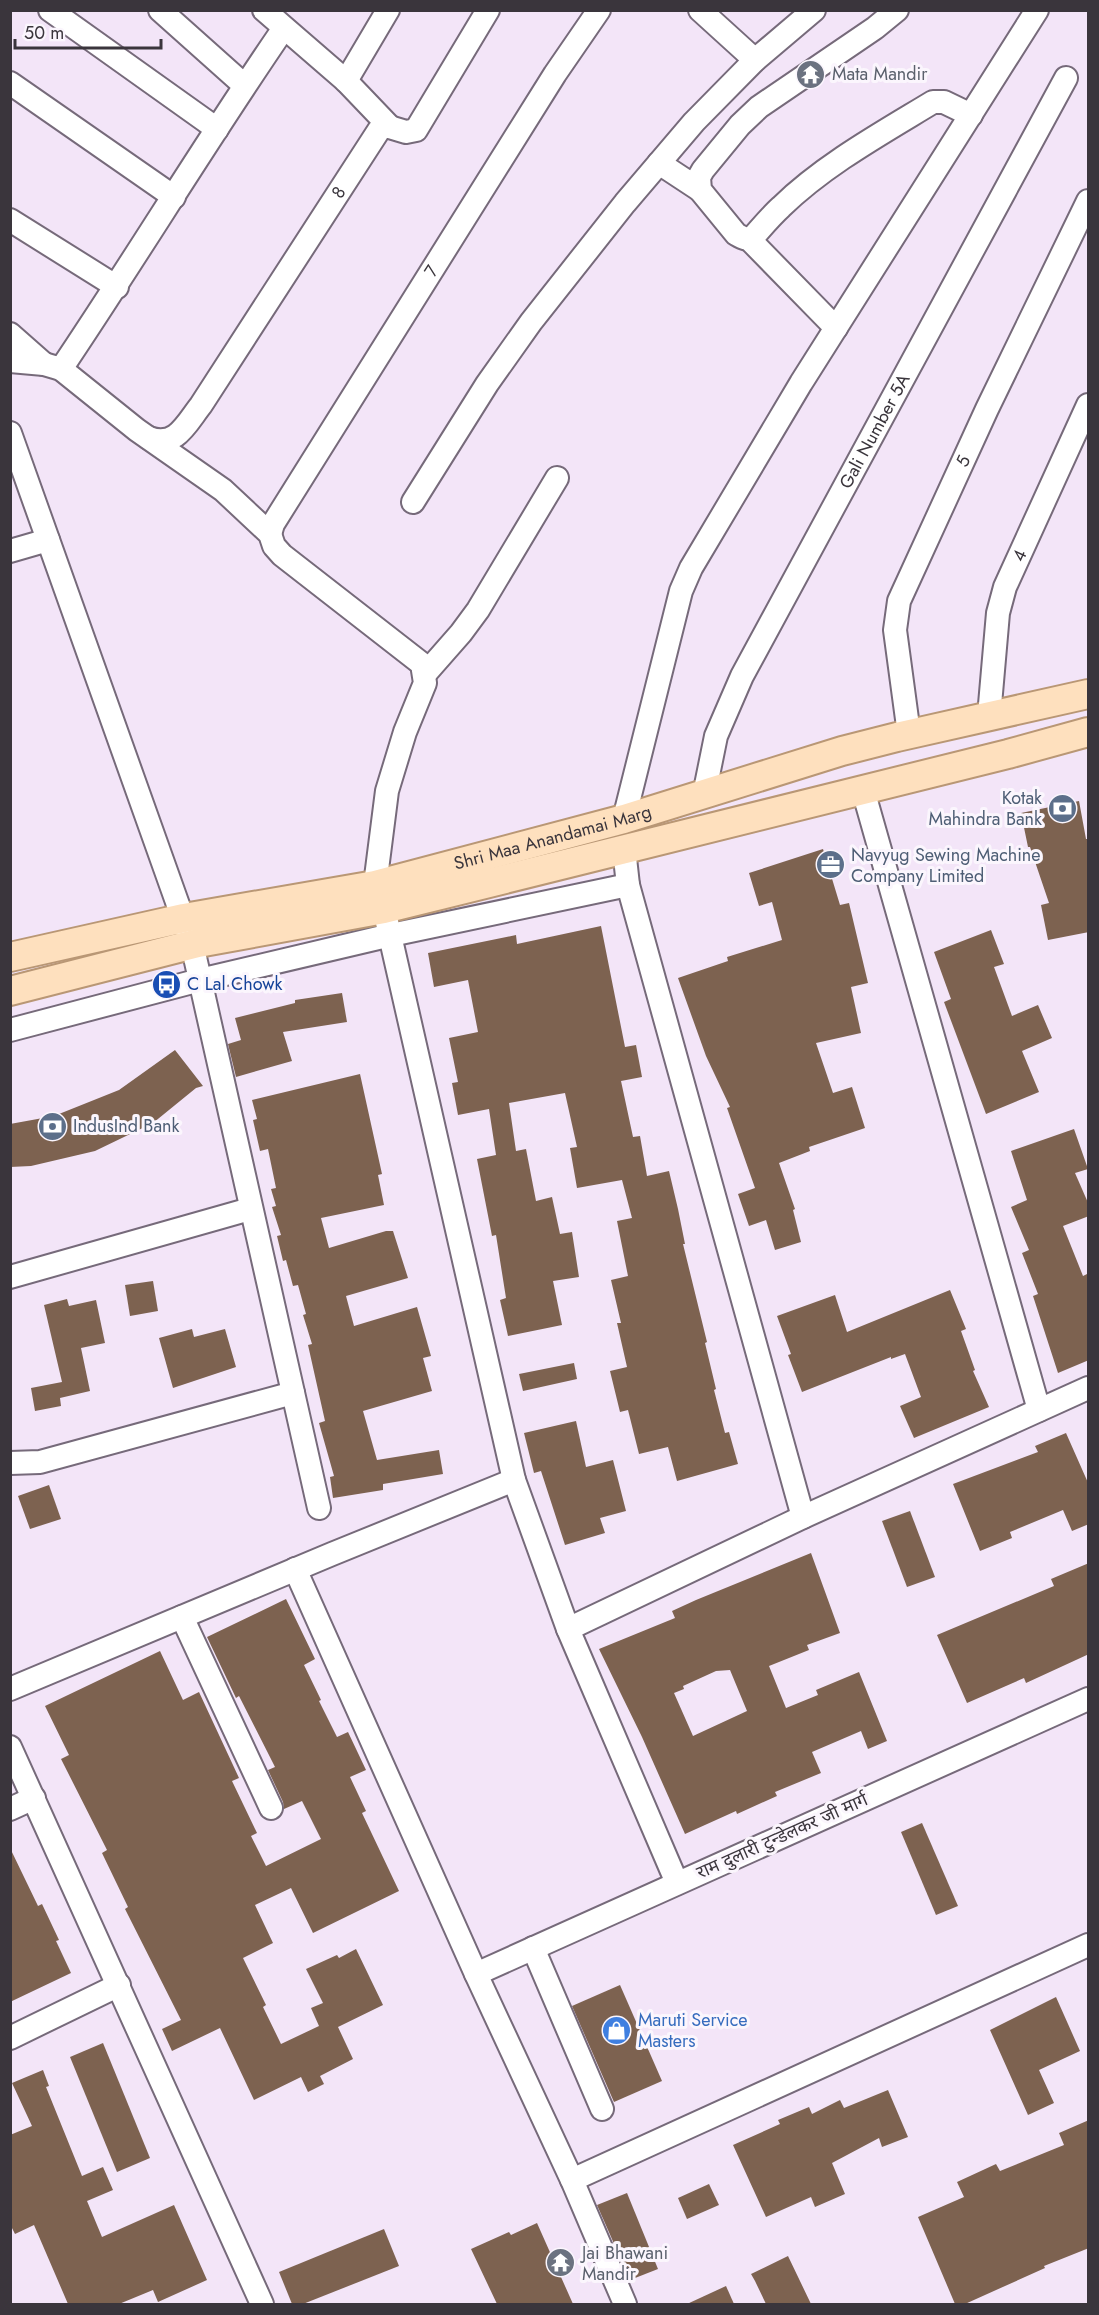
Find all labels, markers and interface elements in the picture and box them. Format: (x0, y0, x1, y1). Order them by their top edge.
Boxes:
scale bar (15, 12, 160, 50)
text: 50 m (24, 20, 64, 46)
temple icon: Mata Mandir (795, 58, 827, 90)
place label: Mata Mandir (832, 61, 928, 87)
street label: 8 (325, 181, 352, 204)
street label: 7 (418, 260, 445, 282)
street label: Gali Number 5A (833, 369, 916, 493)
street label: 5 (949, 451, 977, 471)
street label: 4 (1005, 545, 1033, 566)
place label: Kotak Mahindra Bank (929, 785, 1042, 832)
bank icon: Kotak Mahindra Bank (1047, 792, 1079, 824)
street label: Shri Maa Anandamai Marg (451, 798, 655, 877)
place label: Navyug Sewing Machine Company Limited (851, 842, 1041, 889)
office icon: Navyug Sewing Machine Company Limited (814, 849, 846, 881)
bus stop icon: C Lal Chowk (150, 968, 182, 1000)
place label: C Lal Chowk (187, 971, 283, 997)
bank icon: IndusInd Bank (36, 1110, 68, 1142)
place label: IndusInd Bank (73, 1113, 179, 1139)
street label: राम दुलारी टुन्डेलकर जी मार्ग (692, 1786, 873, 1885)
place label: Maruti Service Masters (638, 2007, 748, 2054)
shop icon: Maruti Service Masters (601, 2014, 633, 2046)
place label: Jai Bhawani Mandir (580, 2240, 668, 2287)
temple icon: Jai Bhawani Mandir (545, 2247, 577, 2279)

